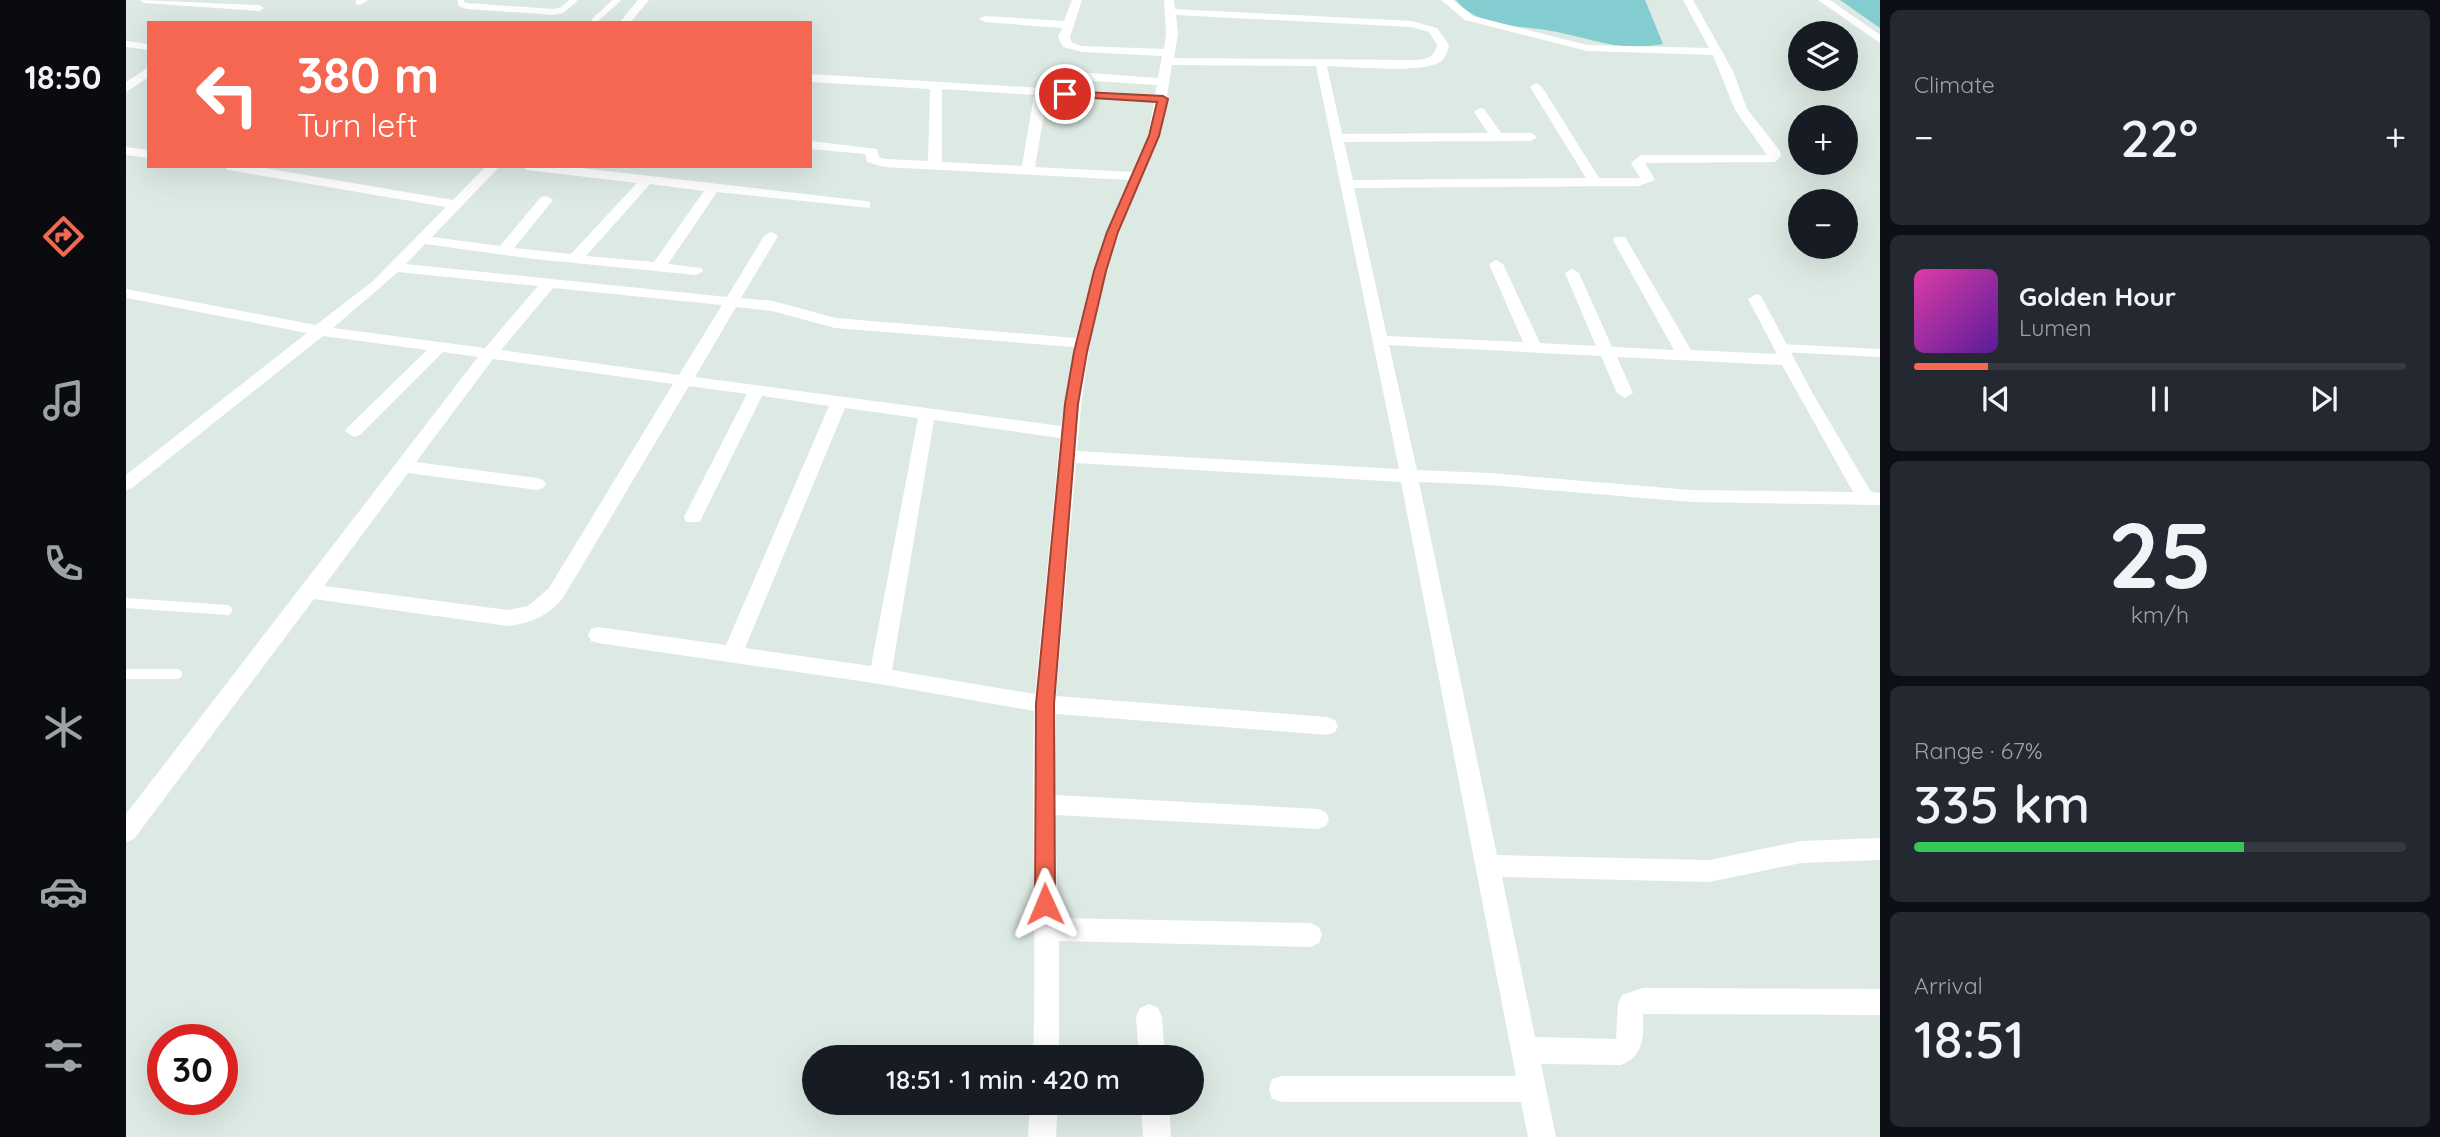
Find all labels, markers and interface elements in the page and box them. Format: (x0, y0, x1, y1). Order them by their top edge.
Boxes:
map controls (1788, 21, 1858, 259)
button: layers (1788, 21, 1858, 91)
text: 380 m (297, 44, 439, 105)
icon: left (182, 49, 273, 140)
text: 18:50 (25, 57, 101, 97)
pin (1035, 64, 1095, 124)
text: Climate (1914, 70, 1995, 99)
icon: arrive (1046, 75, 1084, 113)
text: Turn left (297, 105, 418, 145)
button: + (1788, 105, 1858, 175)
text: 22° (2120, 105, 2198, 170)
text: − (1914, 113, 1934, 161)
text: + (2385, 113, 2406, 161)
button: − (1788, 189, 1858, 259)
icon: directions (39, 212, 88, 261)
text: Golden Hour (2019, 280, 2176, 313)
text: Lumen (2019, 313, 2092, 342)
icon: music (39, 376, 88, 425)
icon: previous (1977, 380, 2015, 418)
icon: pause (2141, 380, 2179, 418)
icon: next (2305, 380, 2343, 418)
text: 25 (2108, 497, 2212, 611)
icon: phone (39, 539, 88, 588)
text: km/h (2131, 600, 2189, 629)
icon: climate (39, 703, 88, 752)
text: Range · 67% (1914, 736, 2043, 765)
text: 335 km (1914, 771, 2090, 836)
icon: car (39, 867, 88, 916)
position arrow (1008, 867, 1082, 941)
text: Arrival (1914, 971, 1983, 1000)
text: 18:51 (1914, 1006, 2024, 1071)
speed limit sign: 30 (147, 1024, 238, 1115)
icon: filters (39, 1031, 88, 1080)
text: 18:51 · 1 min · 420 m (886, 1063, 1120, 1096)

